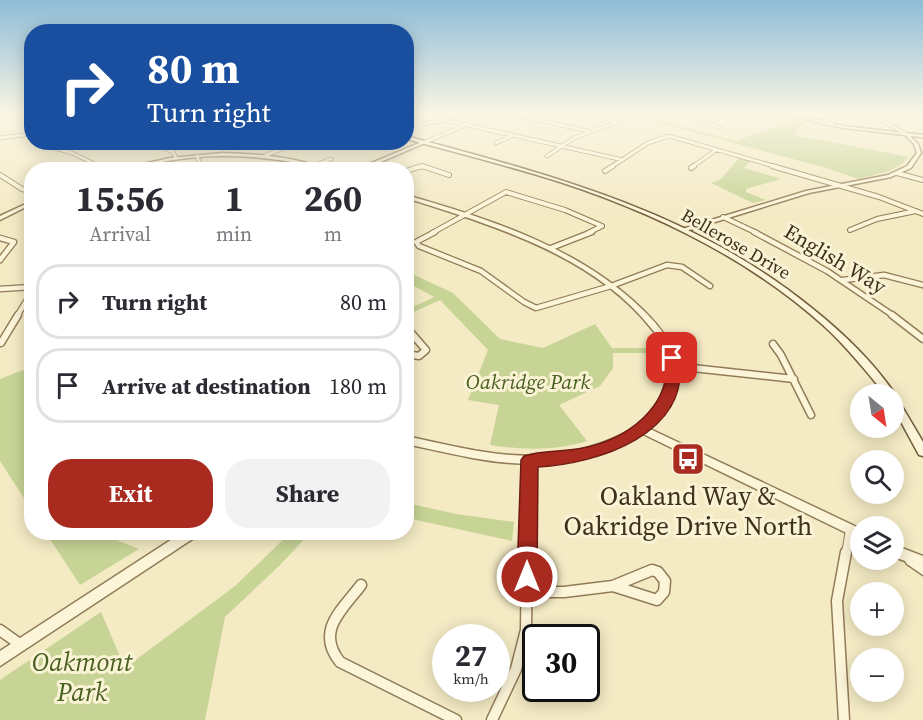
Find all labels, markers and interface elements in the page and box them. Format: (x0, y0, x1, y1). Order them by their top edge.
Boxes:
text: 80 m (147, 39, 240, 97)
icon: right (48, 48, 126, 126)
text: Turn right (147, 94, 271, 131)
text: 15:56 (76, 174, 164, 223)
text: 1 (224, 174, 244, 223)
text: 260 (304, 174, 362, 223)
street label: Bellerose Drive (677, 202, 795, 285)
street label: English Way (779, 217, 892, 301)
text: Arrival (89, 220, 151, 248)
text: min (216, 220, 252, 248)
text: m (324, 220, 342, 248)
icon: right (51, 285, 84, 318)
text: Turn right (102, 287, 207, 317)
text: 80 m (340, 287, 387, 317)
pin (646, 332, 697, 383)
icon: arrive (655, 341, 688, 374)
park label: Oakridge Park (466, 367, 590, 396)
icon: arrive (51, 369, 84, 402)
text: Arrive at destination (102, 371, 311, 401)
text: 180 m (329, 371, 387, 401)
north arrow (850, 384, 904, 438)
map controls (850, 384, 904, 702)
bus stop icon: Oakland Way & Oakridge Drive North (670, 441, 706, 477)
button: search (850, 450, 904, 504)
button: Exit (48, 459, 213, 528)
button: Share (225, 459, 390, 528)
place label: Oakland Way & Oakridge Drive North (564, 478, 812, 544)
button: layers (850, 516, 904, 570)
position arrow (495, 545, 559, 609)
button: + (850, 582, 904, 636)
speed limit sign: 30 (522, 624, 600, 702)
text: 27 (455, 635, 487, 676)
park label: Oakmont Park (32, 644, 134, 710)
button: − (850, 648, 904, 702)
text: km/h (453, 668, 489, 689)

